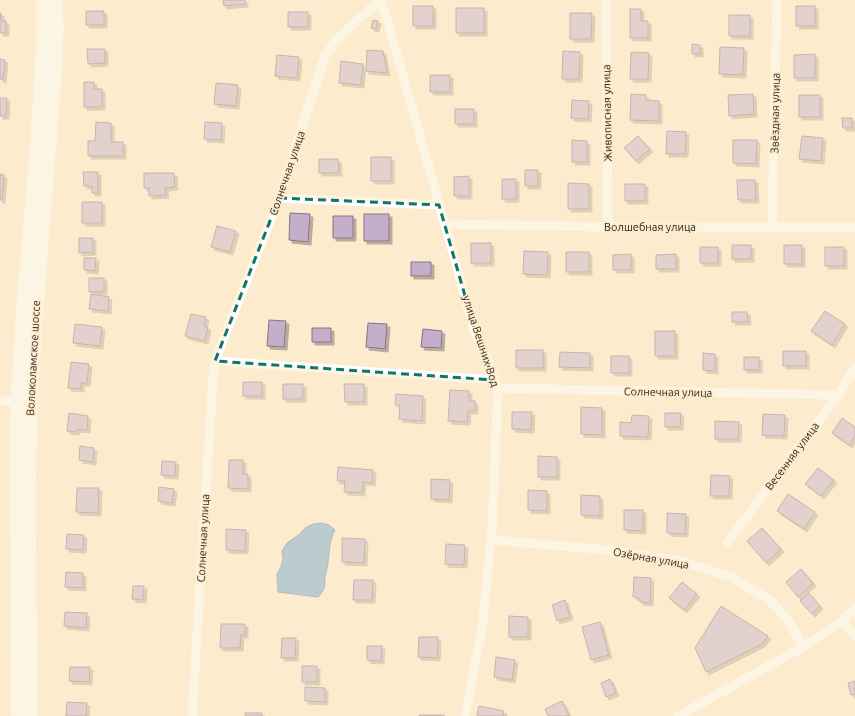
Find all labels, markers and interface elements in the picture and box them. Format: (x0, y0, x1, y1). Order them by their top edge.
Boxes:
street label: Живописная улица (600, 64, 614, 162)
street label: Звёздная улица (768, 73, 782, 153)
street label: Солнечная улица (267, 129, 307, 217)
street label: Волшебная улица (604, 221, 696, 233)
street label: улица Вешних Вод (461, 294, 502, 389)
street label: Волоколамское шоссе (24, 300, 42, 416)
street label: Солнечная улица (624, 385, 712, 399)
street label: Весенняя улица (763, 420, 821, 492)
street label: Солнечная улица (195, 494, 211, 582)
street label: Озёрная улица (612, 545, 690, 571)

